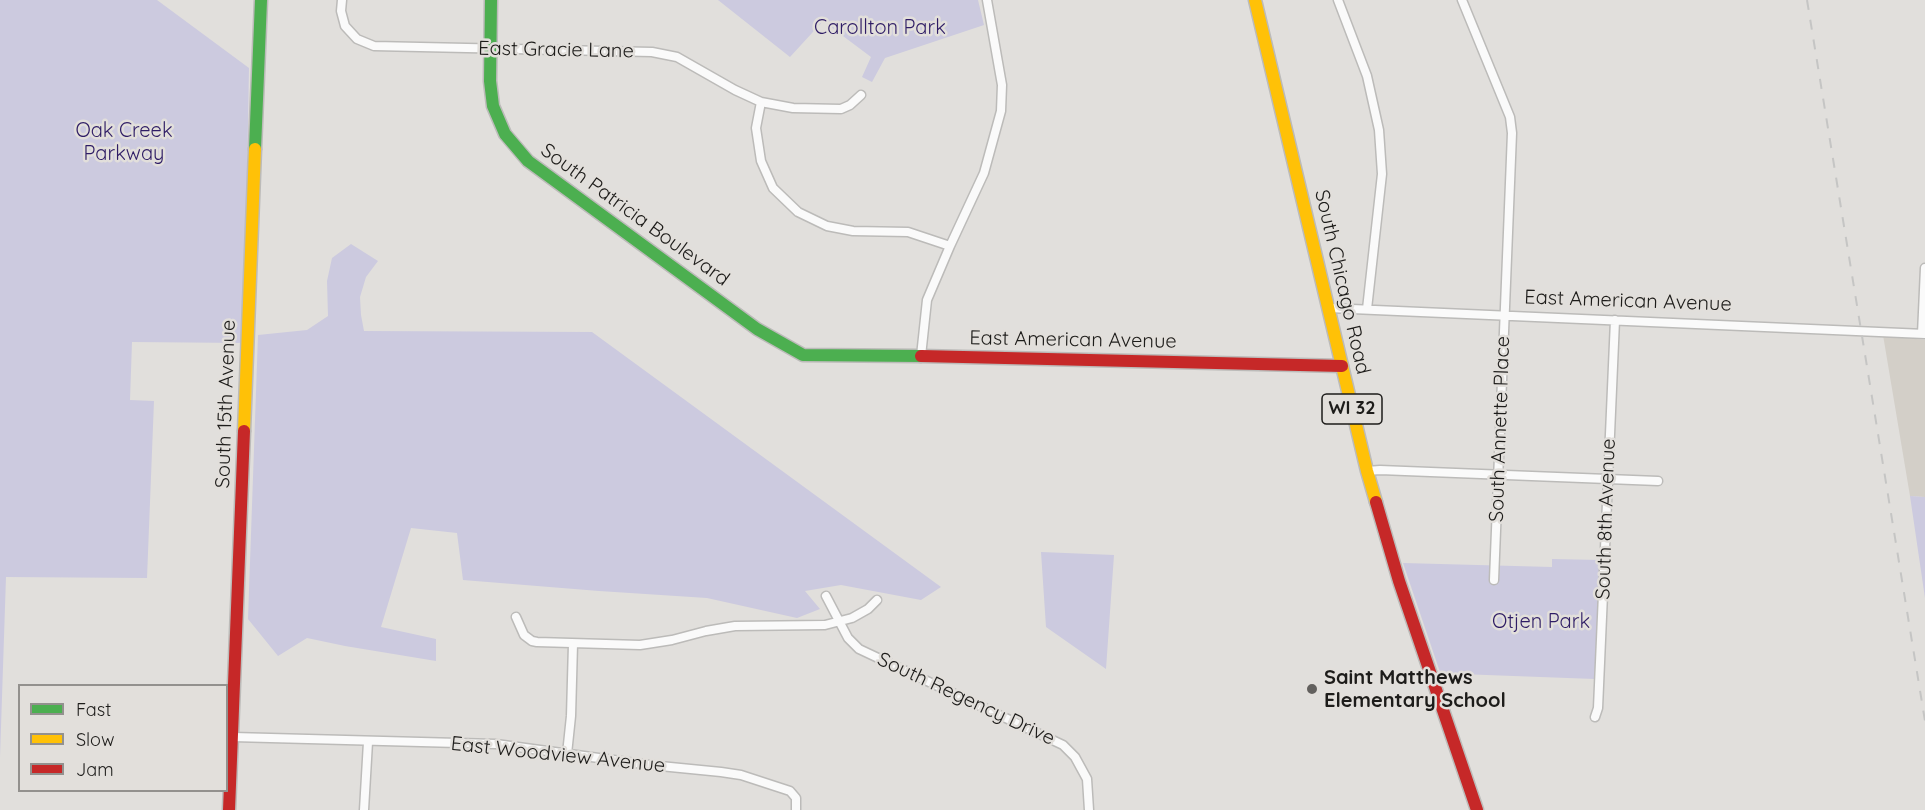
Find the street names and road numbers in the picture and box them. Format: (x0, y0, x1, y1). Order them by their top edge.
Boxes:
street label: East Gracie Lane (478, 37, 634, 63)
street label: South Patricia Boulevard (536, 138, 734, 292)
street label: South Chicago Road (1309, 187, 1375, 377)
street label: East American Avenue (1524, 285, 1732, 317)
street label: South 15th Avenue (211, 319, 241, 489)
street label: East American Avenue (969, 326, 1177, 354)
street label: South Annette Place (1485, 336, 1515, 522)
road number: WI 32 (1322, 394, 1382, 424)
street label: South 8th Avenue (1591, 438, 1621, 600)
street label: South Regency Drive (873, 647, 1059, 751)
street label: East Woodview Avenue (450, 732, 666, 778)

